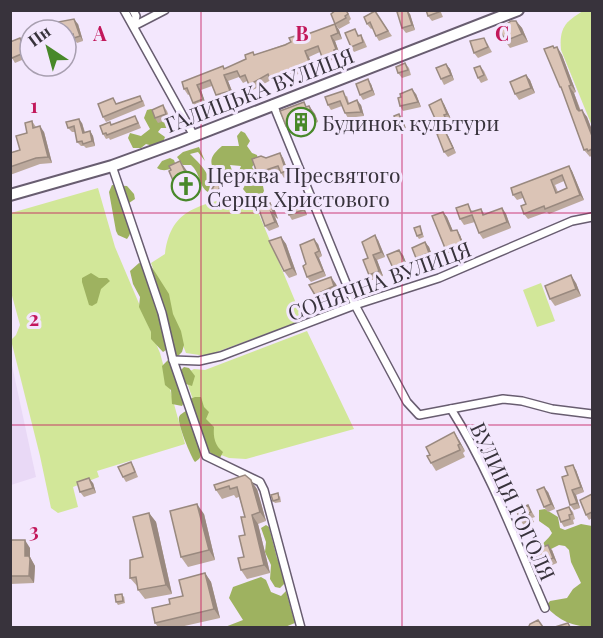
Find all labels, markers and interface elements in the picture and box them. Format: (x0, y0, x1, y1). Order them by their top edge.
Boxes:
north arrow (18, 18, 78, 78)
text: A (92, 19, 107, 46)
text: B (295, 19, 309, 46)
text: C (495, 19, 509, 46)
text: Пн (23, 20, 54, 51)
street label: ГАЛИЦЬКА ВУЛИЦЯ (161, 40, 357, 138)
text: 1 (30, 91, 38, 118)
building icon: Будинок культури (285, 106, 317, 138)
place label: Будинок культури (322, 108, 499, 136)
place label: Церква Пресвятого Серця Христового (207, 160, 401, 212)
church icon: Церква Пресвятого Серця Христового (170, 170, 202, 202)
street label: СОНЯЧНА ВУЛИЦЯ (283, 234, 475, 326)
text: 2 (29, 304, 39, 331)
street label: ВУЛИЦЯ ГОГОЛЯ (465, 417, 563, 585)
text: 3 (29, 516, 39, 543)

